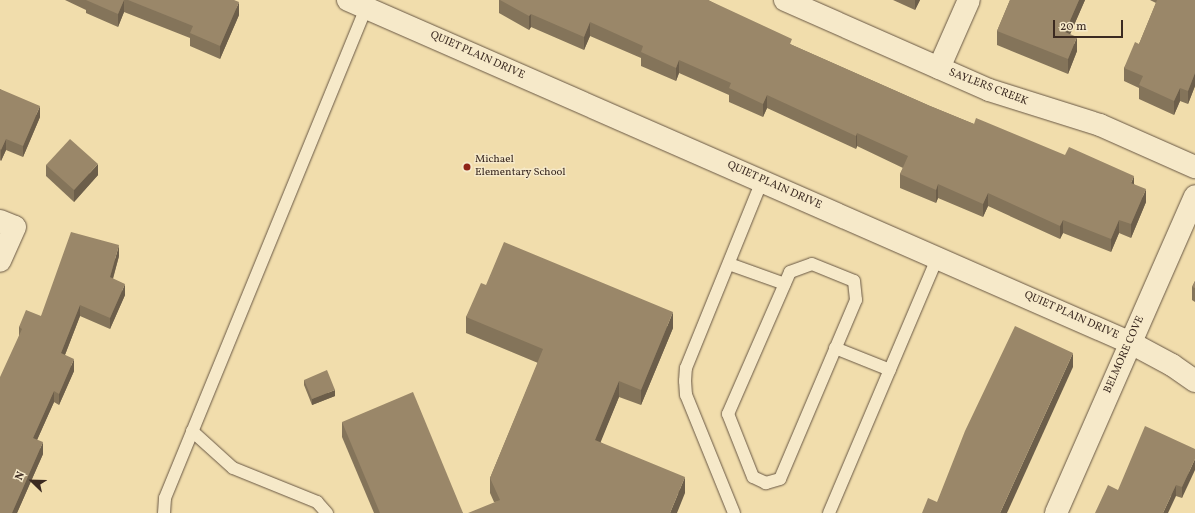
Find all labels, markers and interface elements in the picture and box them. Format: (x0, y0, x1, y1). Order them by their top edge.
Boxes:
scale bar (1055, 12, 1125, 38)
text: 20 m (1060, 19, 1087, 35)
street label: QUIET PLAIN DRIVE (427, 29, 527, 83)
street label: SAYLERS CREEK (947, 67, 1029, 109)
place label: Michael Elementary School (475, 154, 566, 180)
street label: QUIET PLAIN DRIVE (724, 159, 824, 213)
marker: Michael Elementary School (462, 162, 472, 172)
street label: QUIET PLAIN DRIVE (1021, 289, 1121, 343)
street label: BELMORE COVE (1102, 314, 1148, 396)
north arrow (12, 461, 52, 501)
text: N (12, 470, 29, 483)

